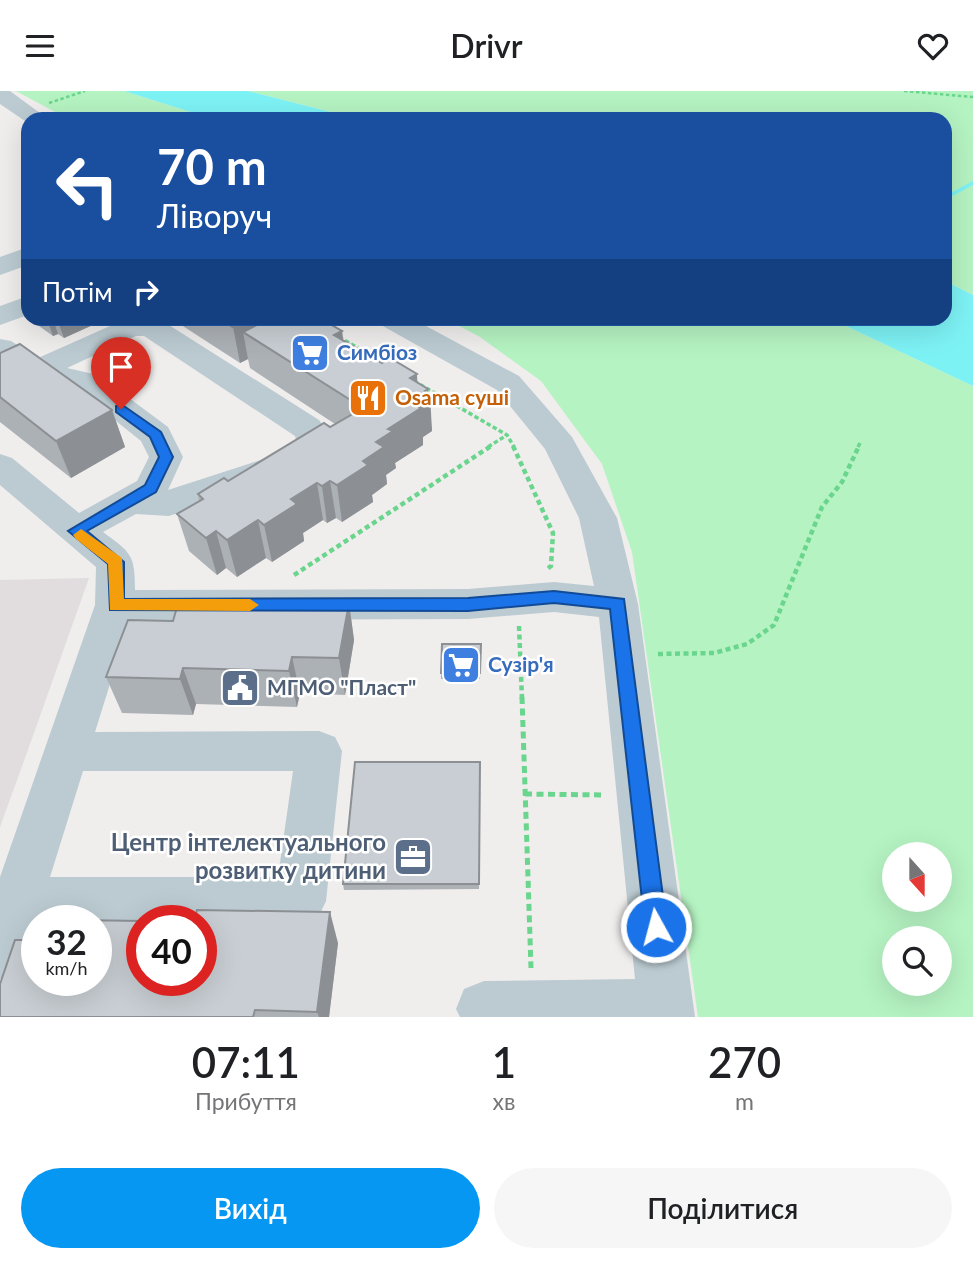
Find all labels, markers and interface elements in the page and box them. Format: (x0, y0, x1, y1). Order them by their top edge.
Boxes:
text: Drivr (450, 26, 523, 65)
icon: menu (21, 27, 59, 65)
icon: heart (914, 27, 952, 65)
text: 70 m (157, 137, 267, 195)
icon: left (42, 140, 133, 231)
text: Ліворуч (157, 196, 272, 235)
icon: right (127, 273, 165, 311)
text: Потім (42, 276, 113, 308)
supermarket icon: Симбіоз (289, 332, 331, 374)
pin (91, 337, 151, 409)
place label: Симбіоз (337, 339, 417, 364)
icon: arrive (102, 348, 140, 386)
restaurant icon: Osama cуші (347, 377, 389, 419)
place label: Osama cуші (395, 384, 509, 409)
supermarket icon: Сузір'я (440, 644, 482, 686)
place label: Сузір'я (488, 651, 554, 676)
public building icon: МГМО "Пласт" (219, 667, 261, 709)
place label: МГМО "Пласт" (267, 674, 416, 699)
place label: Центр інтелектуального розвитку дитини (111, 827, 386, 884)
office icon: Центр інтелектуального розвитку дитини (392, 836, 434, 878)
north arrow (882, 842, 952, 912)
map controls (882, 842, 952, 996)
position arrow (619, 890, 693, 964)
speed limit sign: 40 (126, 905, 217, 996)
text: 32 (46, 920, 87, 962)
button: search (882, 926, 952, 996)
text: km/h (45, 957, 88, 979)
text: 07:11 (192, 1037, 300, 1087)
text: 1 (492, 1037, 516, 1087)
text: 270 (708, 1037, 781, 1087)
text: Прибуття (195, 1087, 297, 1115)
text: хв (493, 1087, 515, 1115)
text: m (735, 1087, 754, 1115)
button: Вихід (21, 1168, 480, 1248)
button: Поділитися (494, 1168, 952, 1248)

